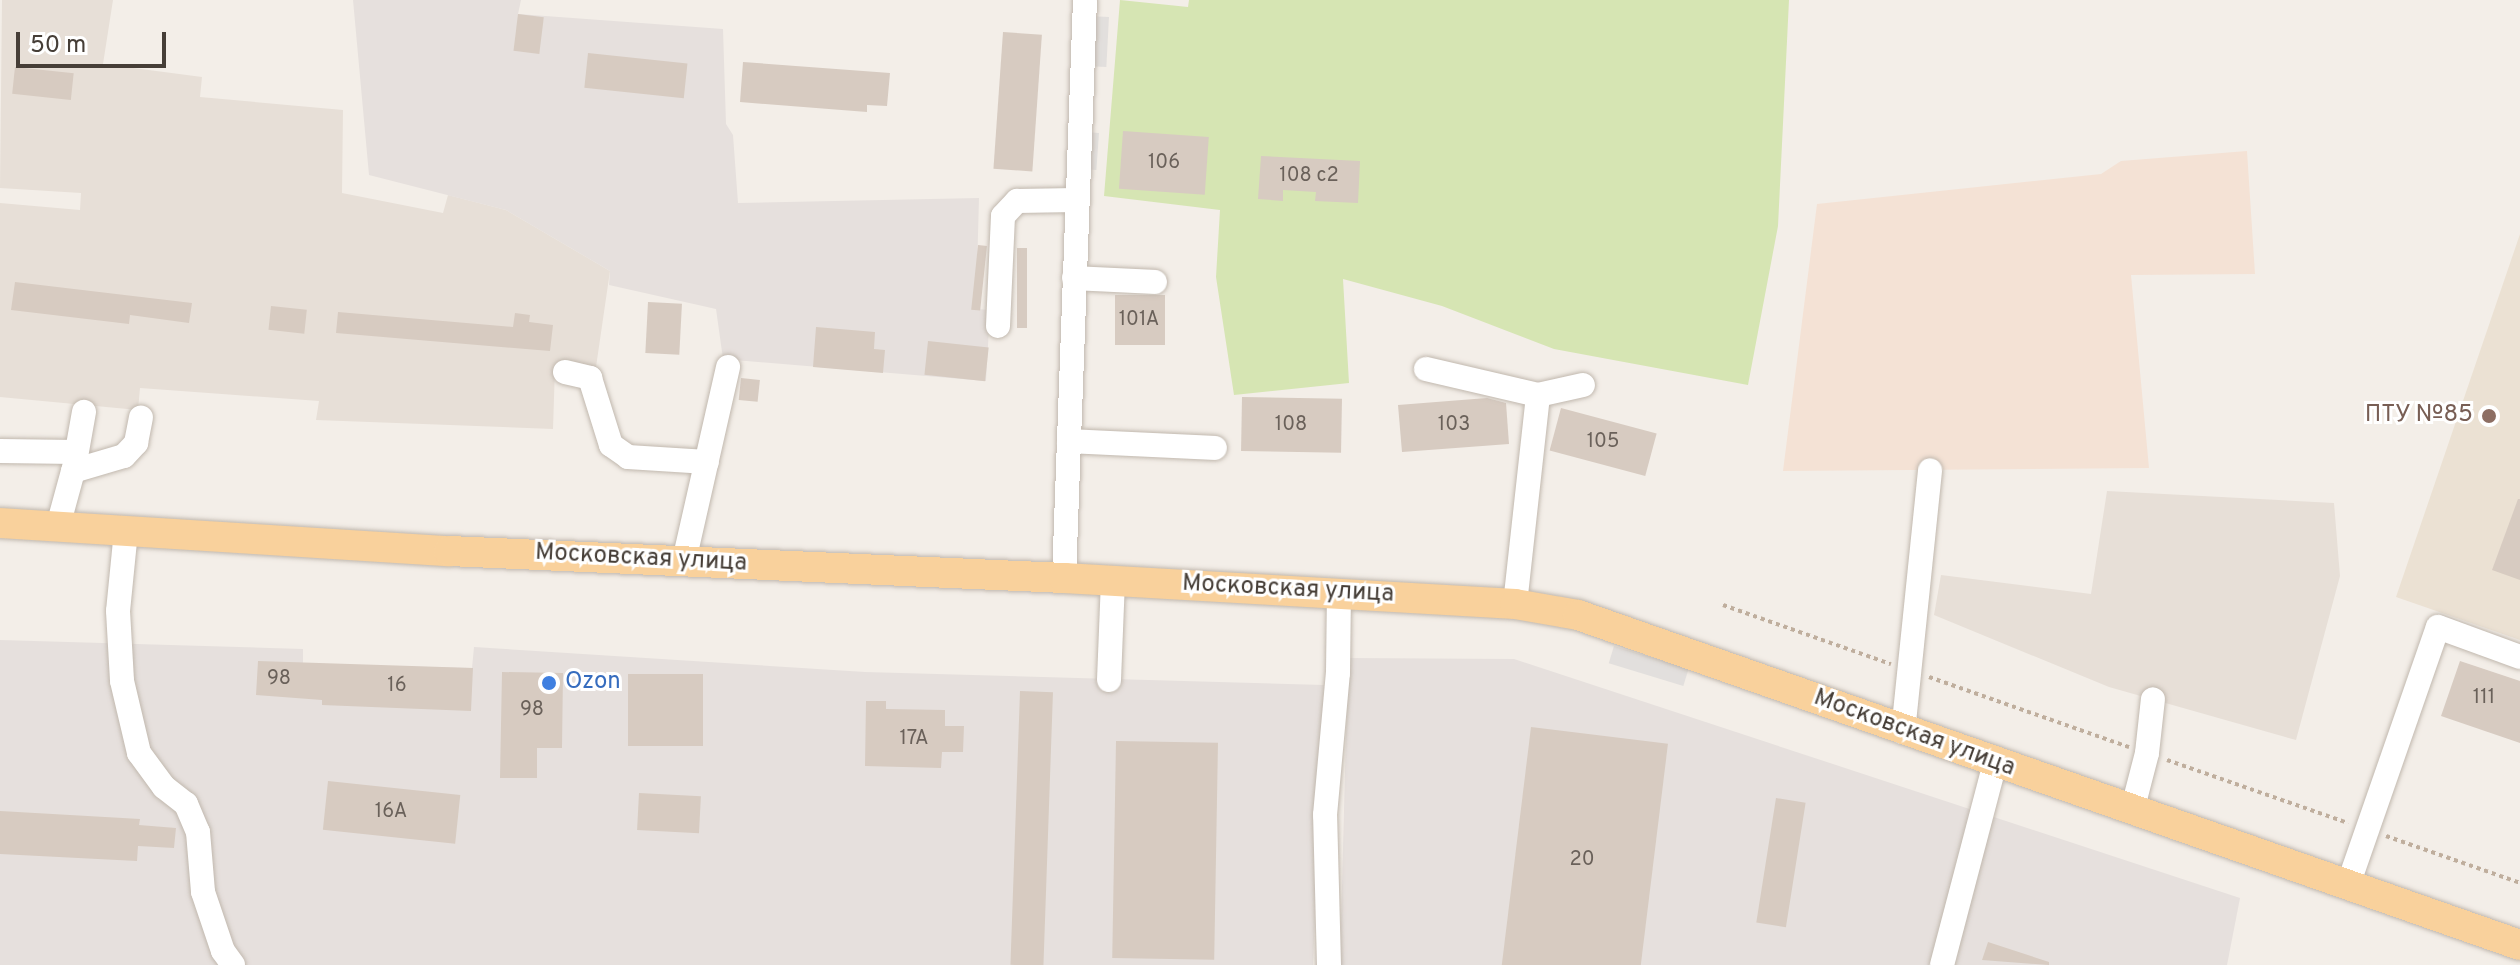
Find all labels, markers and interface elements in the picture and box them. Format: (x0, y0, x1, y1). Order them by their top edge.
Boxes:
scale bar (20, 16, 170, 66)
text: 50 m (30, 31, 86, 61)
house number: 106 (1148, 151, 1180, 175)
house number: 108 с2 (1279, 164, 1339, 188)
house number: 101А (1119, 308, 1159, 332)
place label: ПТУ №85 (2364, 402, 2473, 430)
marker: ПТУ №85 (2480, 407, 2498, 425)
house number: 108 (1275, 413, 1307, 437)
house number: 103 (1438, 413, 1470, 437)
house number: 105 (1587, 430, 1619, 454)
street label: Московская улица (534, 539, 748, 579)
street label: Московская улица (1181, 570, 1395, 610)
house number: 98 (267, 667, 291, 691)
place label: Ozon (565, 669, 621, 697)
house number: 16 (387, 674, 407, 698)
marker: Ozon (540, 674, 558, 692)
street label: Московская улица (1809, 684, 2019, 784)
house number: 111 (2473, 686, 2495, 710)
house number: 98 (520, 698, 544, 722)
house number: 17А (899, 727, 929, 751)
house number: 16А (375, 800, 407, 824)
house number: 20 (1569, 848, 1595, 872)

